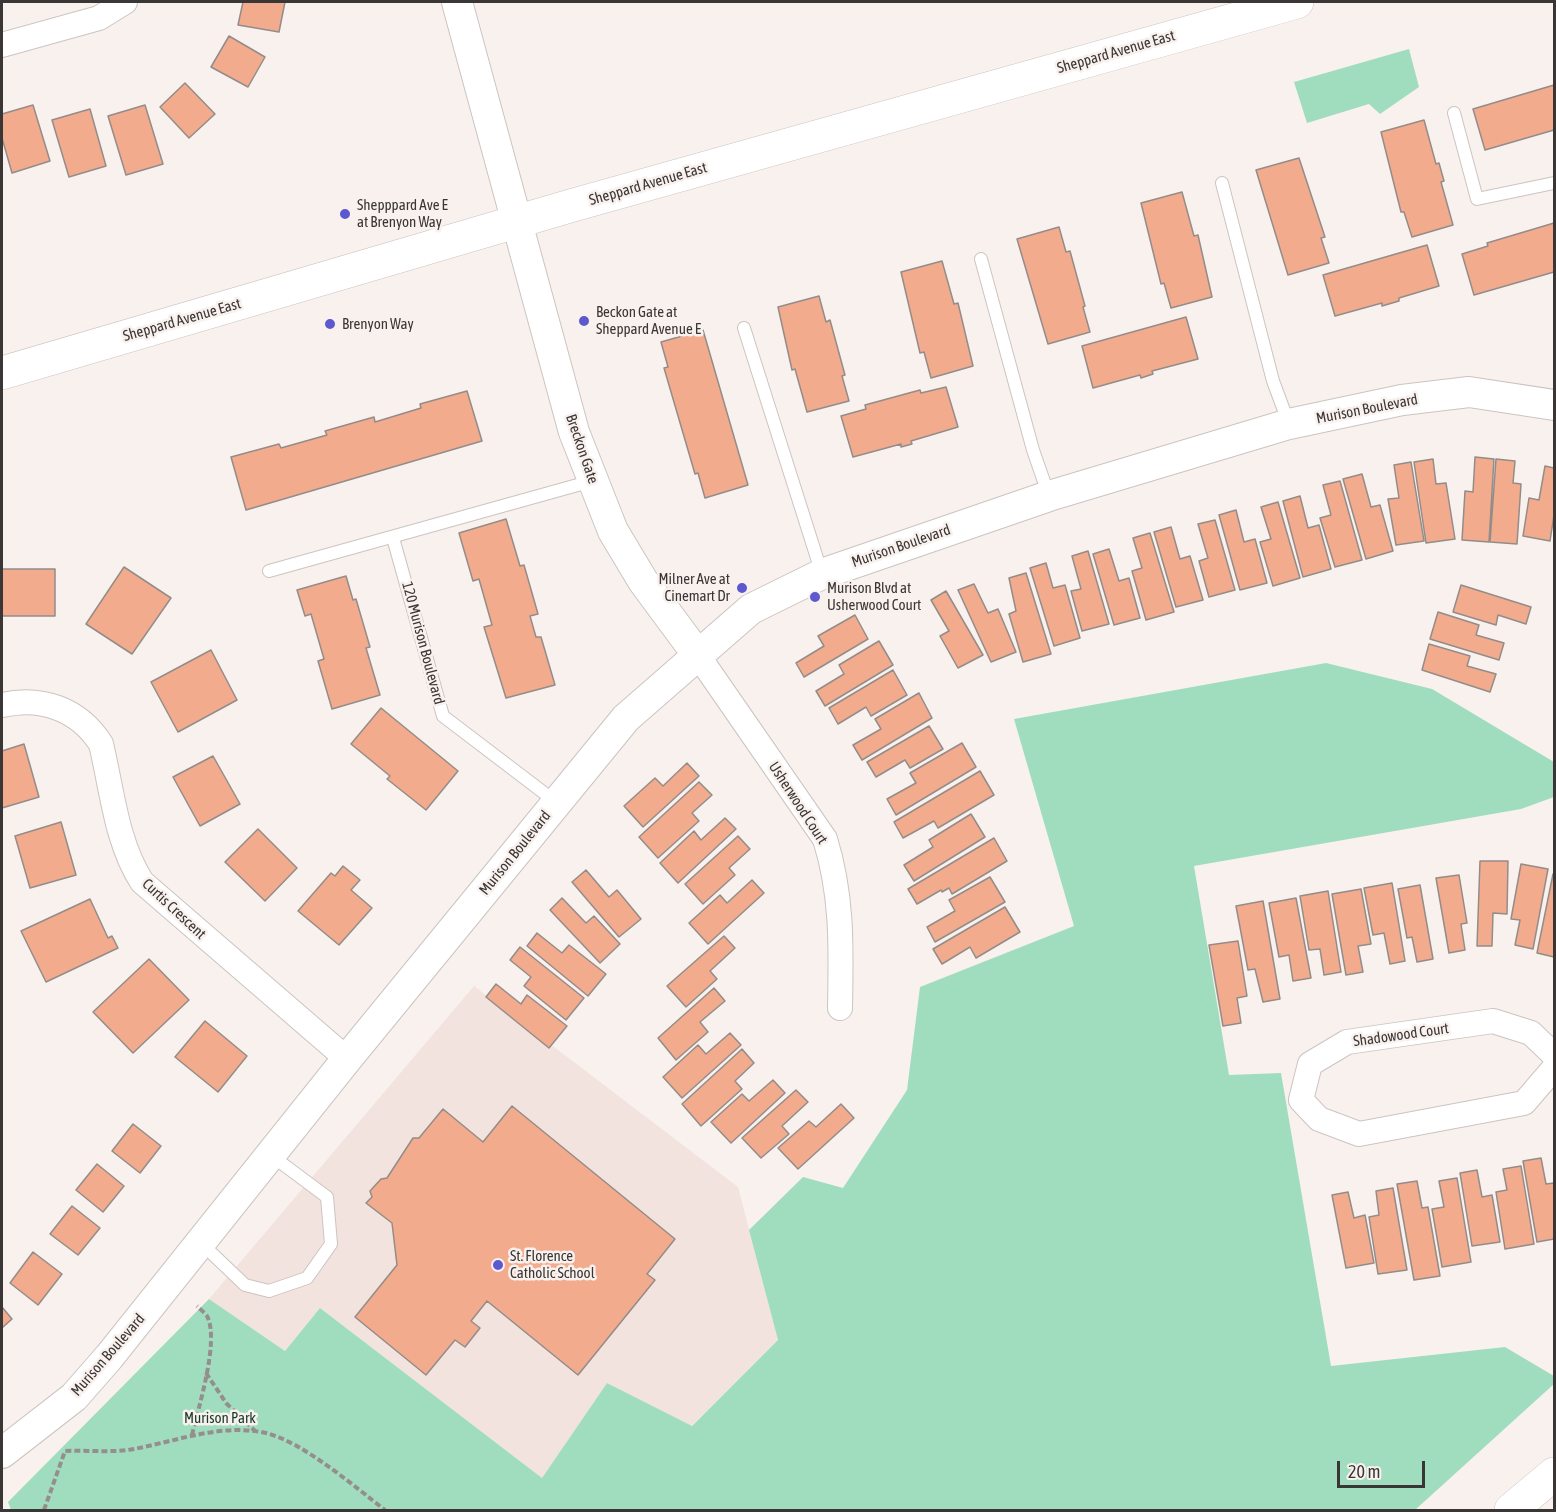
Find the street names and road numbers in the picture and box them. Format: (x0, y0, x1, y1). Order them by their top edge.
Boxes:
street label: Sheppard Avenue East (1055, 27, 1177, 77)
street label: Sheppard Avenue East (587, 159, 709, 209)
street label: Sheppard Avenue East (121, 295, 243, 345)
street label: Murison Boulevard (1315, 390, 1419, 428)
street label: Breckon Gate (562, 412, 602, 486)
street label: Murison Boulevard (849, 521, 953, 571)
street label: 120 Murison Boulevard (398, 580, 448, 706)
street label: Usherwood Court (765, 759, 831, 847)
street label: Murison Boulevard (476, 807, 554, 899)
street label: Curtis Crescent (138, 875, 210, 943)
street label: Shadowood Court (1352, 1019, 1450, 1051)
street label: Murison Boulevard (67, 1310, 149, 1400)

